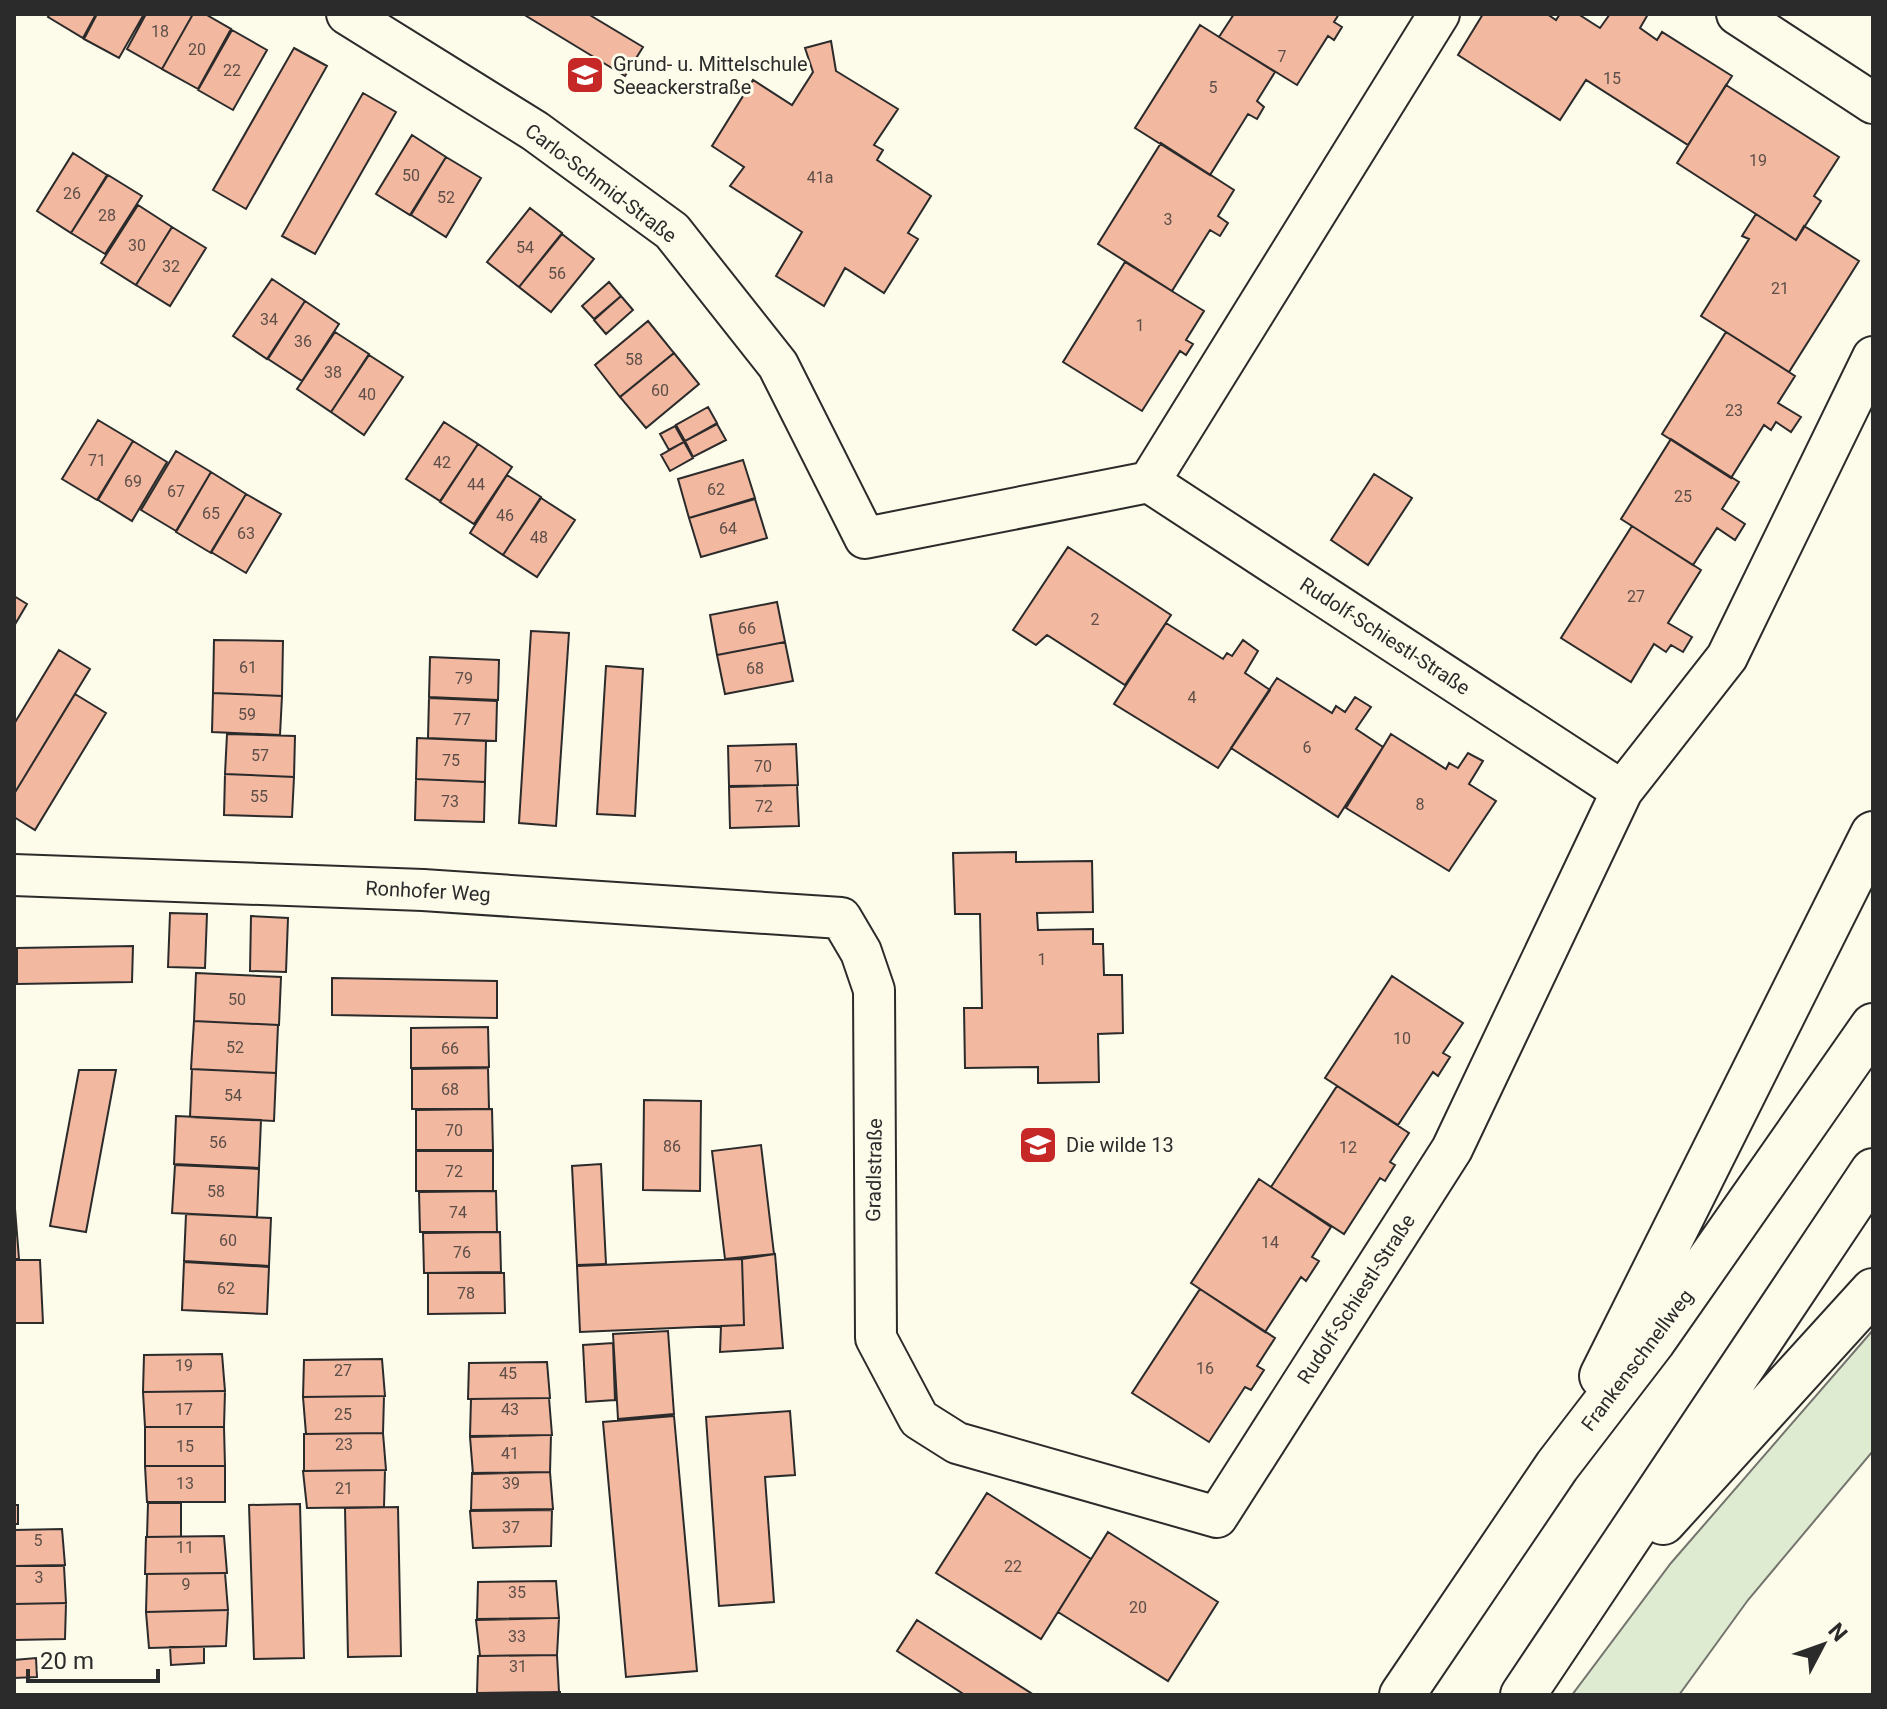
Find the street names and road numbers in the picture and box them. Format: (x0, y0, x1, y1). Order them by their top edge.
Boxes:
street label: Carlo-Schmid-Straße (521, 118, 681, 248)
street label: Rudolf-Schiestl-Straße (1296, 572, 1474, 700)
street label: Ronhofer Weg (365, 876, 491, 906)
street label: Gradlstraße (861, 1118, 887, 1222)
street label: Rudolf-Schiestl-Straße (1292, 1210, 1420, 1388)
street label: Frankenschnellweg (1576, 1285, 1698, 1435)

